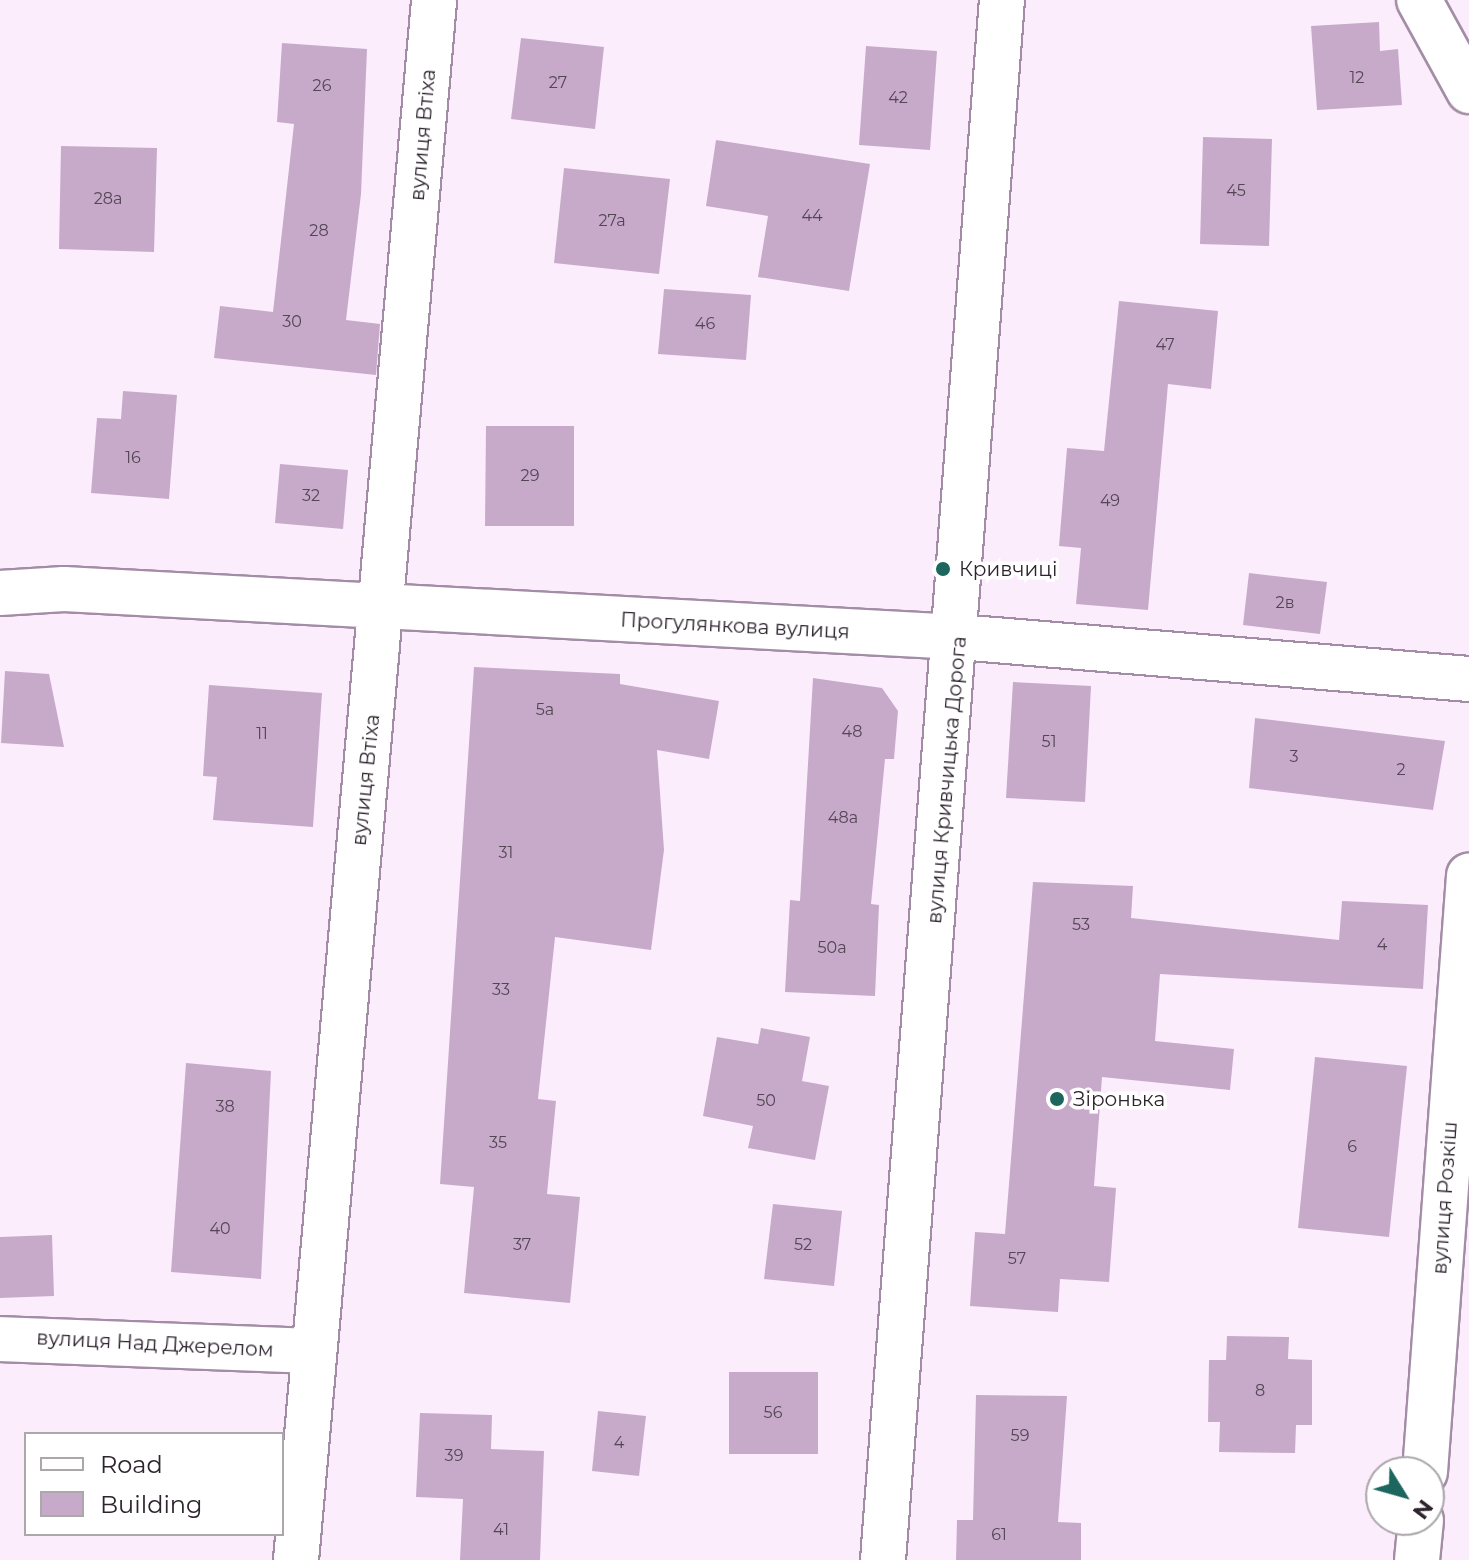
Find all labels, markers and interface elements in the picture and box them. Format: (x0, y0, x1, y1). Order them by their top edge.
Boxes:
street label: вулиця Втіха (405, 68, 441, 202)
house number: 12 (1350, 68, 1364, 88)
house number: 27 (549, 73, 567, 93)
house number: 26 (313, 76, 331, 96)
house number: 42 (888, 88, 908, 108)
house number: 45 (1226, 181, 1246, 201)
house number: 28а (94, 189, 122, 209)
house number: 44 (801, 206, 823, 226)
house number: 27а (598, 211, 626, 231)
house number: 28 (309, 221, 329, 241)
house number: 30 (282, 312, 302, 332)
house number: 46 (695, 314, 715, 334)
house number: 47 (1155, 335, 1175, 355)
house number: 16 (125, 448, 141, 468)
house number: 29 (521, 466, 539, 486)
house number: 32 (302, 486, 320, 506)
house number: 49 (1100, 491, 1120, 511)
place label: Кривчиці (959, 557, 1057, 581)
marker: Кривчиці (934, 560, 952, 578)
house number: 2в (1276, 593, 1294, 613)
street label: Прогулянкова вулиця (620, 608, 850, 644)
street label: вулиця Кривчицька Дорога (922, 635, 972, 925)
house number: 5а (536, 700, 554, 720)
street label: вулиця Втіха (347, 713, 385, 847)
house number: 48 (842, 722, 862, 742)
house number: 11 (256, 724, 268, 744)
house number: 51 (1042, 732, 1056, 752)
house number: 3 (1289, 747, 1299, 767)
house number: 2 (1396, 760, 1406, 780)
house number: 48а (828, 808, 858, 828)
house number: 31 (499, 843, 513, 863)
house number: 53 (1072, 915, 1090, 935)
house number: 4 (1377, 935, 1387, 955)
house number: 50а (818, 938, 846, 958)
house number: 33 (492, 980, 510, 1000)
place label: Зіронька (1073, 1087, 1165, 1111)
marker: Зіронька (1048, 1090, 1066, 1108)
house number: 50 (756, 1091, 776, 1111)
house number: 38 (215, 1097, 235, 1117)
street label: вулиця Розкіш (1428, 1121, 1462, 1275)
house number: 35 (489, 1133, 507, 1153)
house number: 6 (1347, 1137, 1357, 1157)
house number: 40 (209, 1219, 231, 1239)
house number: 37 (513, 1235, 531, 1255)
house number: 52 (794, 1235, 812, 1255)
house number: 57 (1008, 1249, 1026, 1269)
street label: вулиця Над Джерелом (36, 1326, 274, 1362)
house number: 8 (1255, 1381, 1265, 1401)
house number: 56 (764, 1403, 782, 1423)
house number: 59 (1011, 1426, 1029, 1446)
legend (24, 1432, 284, 1536)
house number: 4 (614, 1433, 624, 1453)
house number: 39 (445, 1446, 463, 1466)
text: Road (100, 1450, 163, 1479)
north arrow (1365, 1456, 1445, 1536)
text: Building (100, 1490, 203, 1519)
text: N (1407, 1494, 1439, 1525)
house number: 41 (493, 1520, 509, 1540)
house number: 61 (991, 1525, 1007, 1545)

